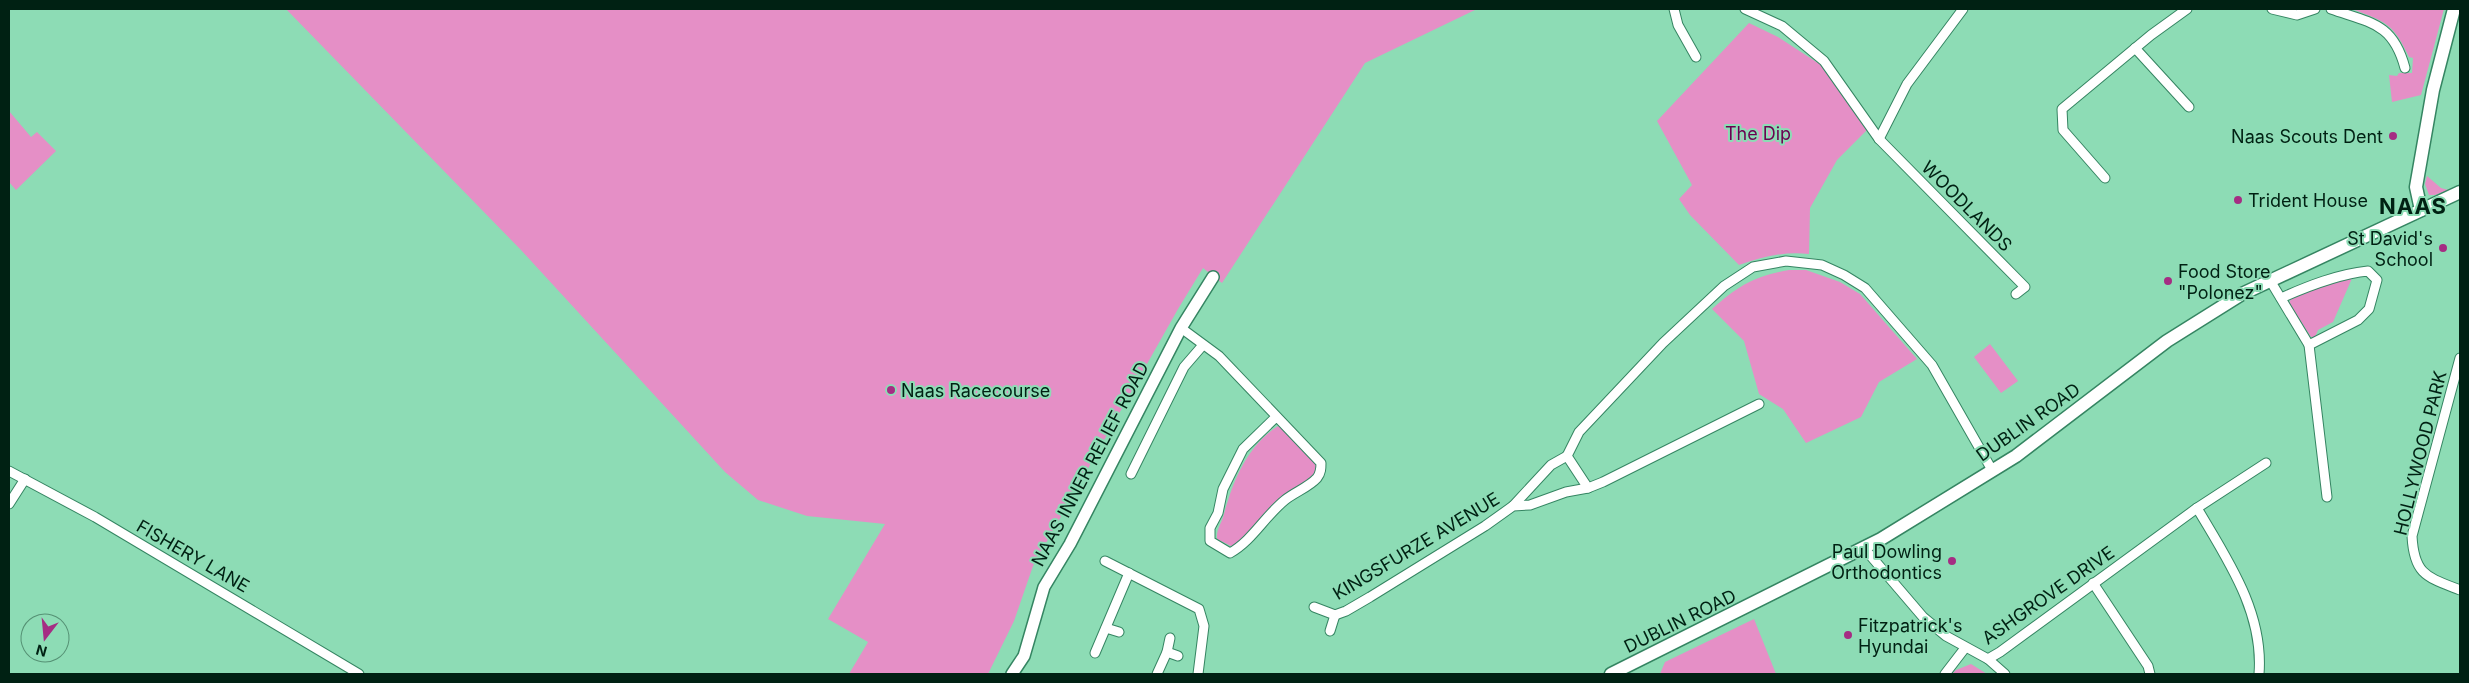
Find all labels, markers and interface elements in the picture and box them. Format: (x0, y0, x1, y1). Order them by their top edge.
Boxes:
park label: The Dip (1725, 123, 1791, 144)
place label: Naas Scouts Dent (2231, 126, 2383, 147)
marker: Naas Scouts Dent (2387, 130, 2399, 142)
street label: WOODLANDS (1918, 157, 2016, 255)
place label: Trident House (2248, 190, 2368, 211)
district label: NAAS (2379, 193, 2447, 219)
marker: Trident House (2232, 194, 2244, 206)
place label: St David's School (2347, 228, 2433, 270)
marker: St David's School (2437, 242, 2449, 254)
place label: Food Store "Polonez" (2178, 261, 2271, 303)
marker: Food Store "Polonez" (2162, 275, 2174, 287)
street label: NAAS INNER RELIEF ROAD (1027, 358, 1153, 570)
street label: HOLLYWOOD PARK (2389, 369, 2451, 537)
street label: DUBLIN ROAD (1972, 378, 2084, 466)
place label: Naas Racecourse (901, 380, 1050, 401)
marker: Naas Racecourse (885, 384, 897, 396)
street label: KINGSFURZE AVENUE (1329, 488, 1503, 604)
street label: FISHERY LANE (133, 515, 253, 597)
place label: Paul Dowling Orthodontics (1831, 541, 1942, 583)
street label: ASHGROVE DRIVE (1978, 542, 2118, 648)
marker: Paul Dowling Orthodontics (1946, 555, 1958, 567)
street label: DUBLIN ROAD (1621, 585, 1739, 657)
north arrow (20, 613, 70, 663)
place label: Fitzpatrick's Hyundai (1858, 615, 1962, 657)
marker: Fitzpatrick's Hyundai (1842, 629, 1854, 641)
text: N (34, 641, 49, 661)

